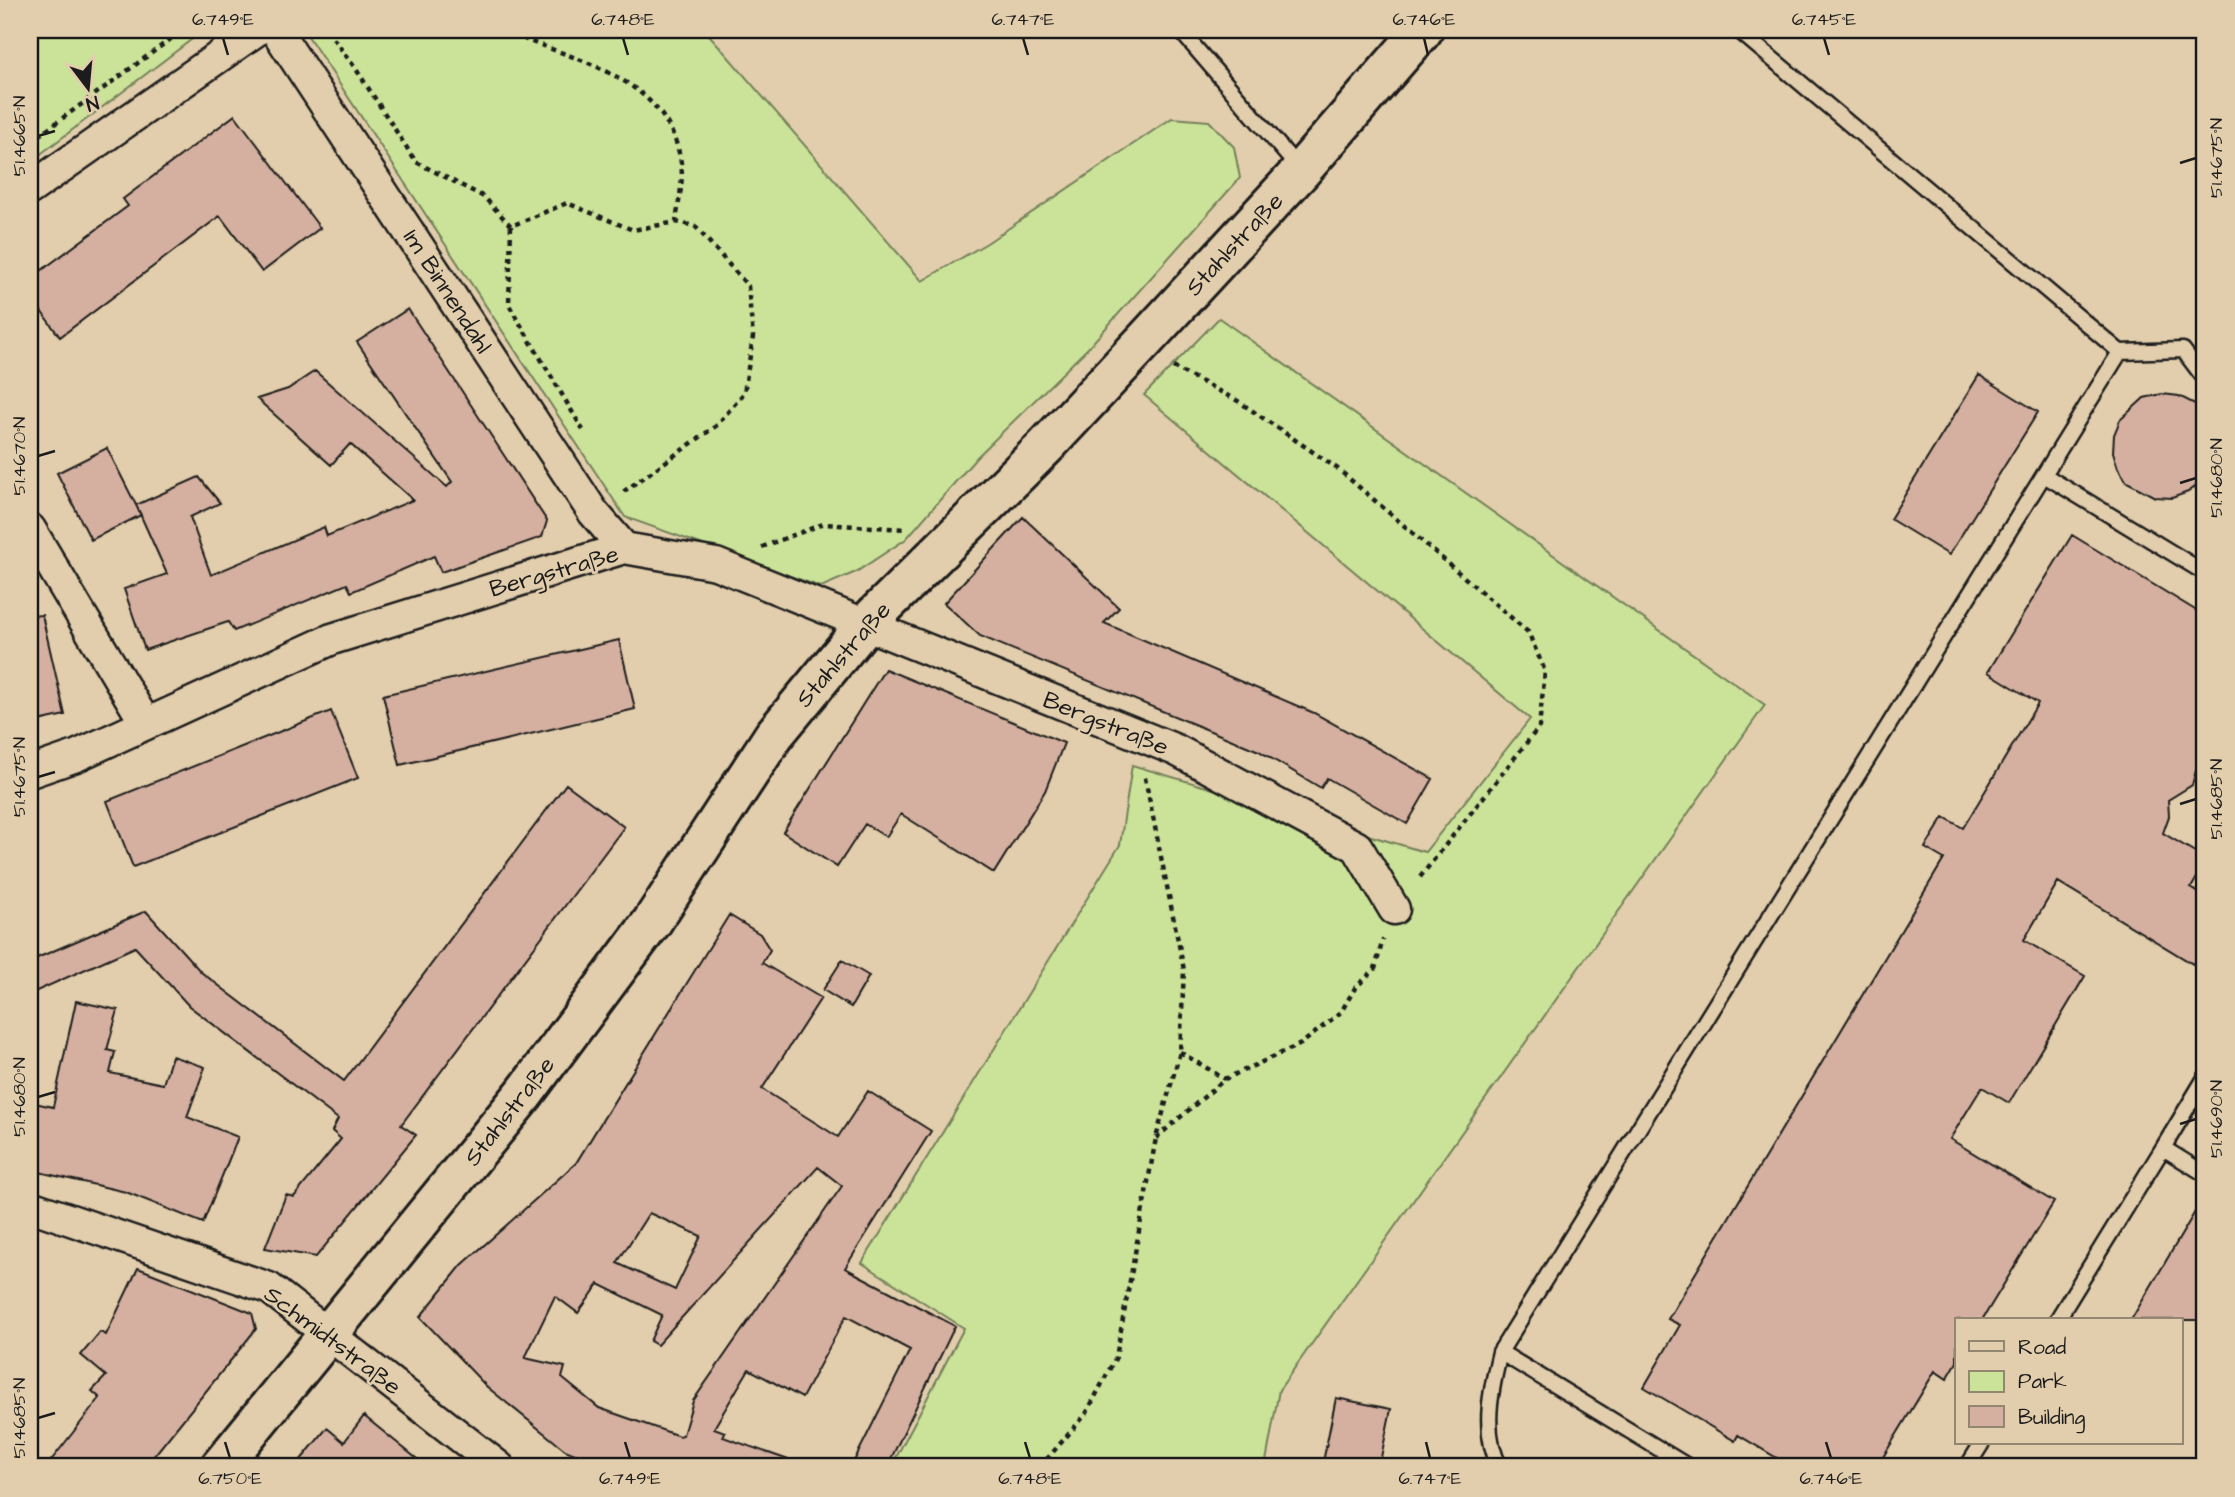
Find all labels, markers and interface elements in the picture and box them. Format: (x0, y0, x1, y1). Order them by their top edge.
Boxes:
text: 6.749°E (192, 7, 254, 32)
text: 6.748°E (591, 7, 655, 32)
text: 6.747°E (992, 7, 1055, 32)
text: 6.746°E (1392, 7, 1456, 32)
text: 6.745°E (1792, 7, 1857, 32)
north arrow (52, 52, 122, 122)
text: N (83, 88, 102, 118)
text: 51.4665°N (7, 96, 32, 176)
text: 51.4675°N (2204, 118, 2229, 198)
street label: Stahlstraße (1178, 185, 1292, 304)
street label: Im Binnendahl (394, 223, 500, 360)
text: 51.4670°N (7, 417, 32, 495)
text: 51.4680°N (2204, 438, 2229, 518)
street label: Bergstraße (486, 537, 623, 608)
street label: Stahlstraße (788, 594, 899, 715)
street label: Bergstraße (1037, 683, 1174, 766)
text: 51.4675°N (7, 737, 32, 817)
text: 51.4685°N (2204, 759, 2229, 839)
street label: Stahlstraße (456, 1050, 563, 1173)
text: 51.4680°N (7, 1057, 32, 1137)
text: 51.4690°N (2204, 1080, 2229, 1158)
street label: Schmidtstraße (257, 1278, 408, 1404)
legend (1955, 1318, 2182, 1444)
text: Road (2018, 1333, 2066, 1362)
text: Park (2018, 1367, 2067, 1396)
text: 51.4685°N (7, 1378, 32, 1458)
text: Building (2018, 1403, 2086, 1434)
text: 6.750°E (198, 1466, 262, 1491)
text: 6.749°E (599, 1466, 661, 1491)
text: 6.748°E (998, 1466, 1062, 1491)
text: 6.747°E (1399, 1466, 1462, 1491)
text: 6.746°E (1799, 1466, 1863, 1491)

